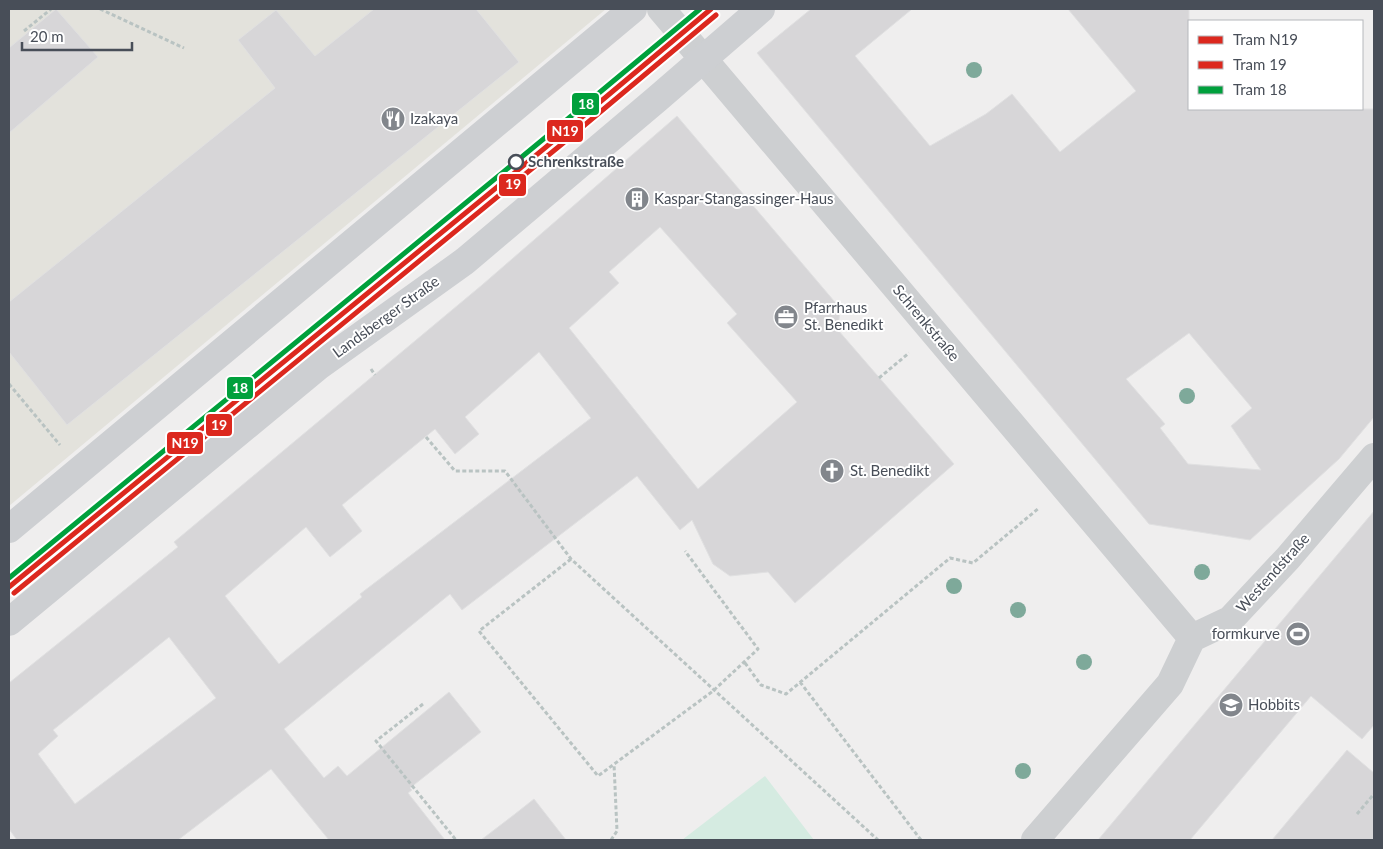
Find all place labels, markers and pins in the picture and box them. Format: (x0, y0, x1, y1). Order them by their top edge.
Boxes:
restaurant icon: Izakaya (380, 106, 406, 132)
place label: Izakaya (410, 109, 458, 127)
place label: Schrenkstraße (528, 152, 624, 170)
marker: Schrenkstraße (508, 154, 524, 170)
building icon: Kaspar-Stangassinger-Haus (624, 186, 650, 212)
place label: Kaspar-Stangassinger-Haus (654, 189, 834, 207)
place label: Pfarrhaus St. Benedikt (804, 298, 884, 333)
office icon: Pfarrhaus St. Benedikt (773, 304, 799, 330)
church icon: St. Benedikt (819, 458, 845, 484)
place label: St. Benedikt (850, 461, 930, 479)
sports icon: formkurve (1285, 621, 1311, 647)
place label: formkurve (1212, 624, 1280, 642)
school or university icon: Hobbits (1218, 692, 1244, 718)
place label: Hobbits (1248, 695, 1300, 713)

